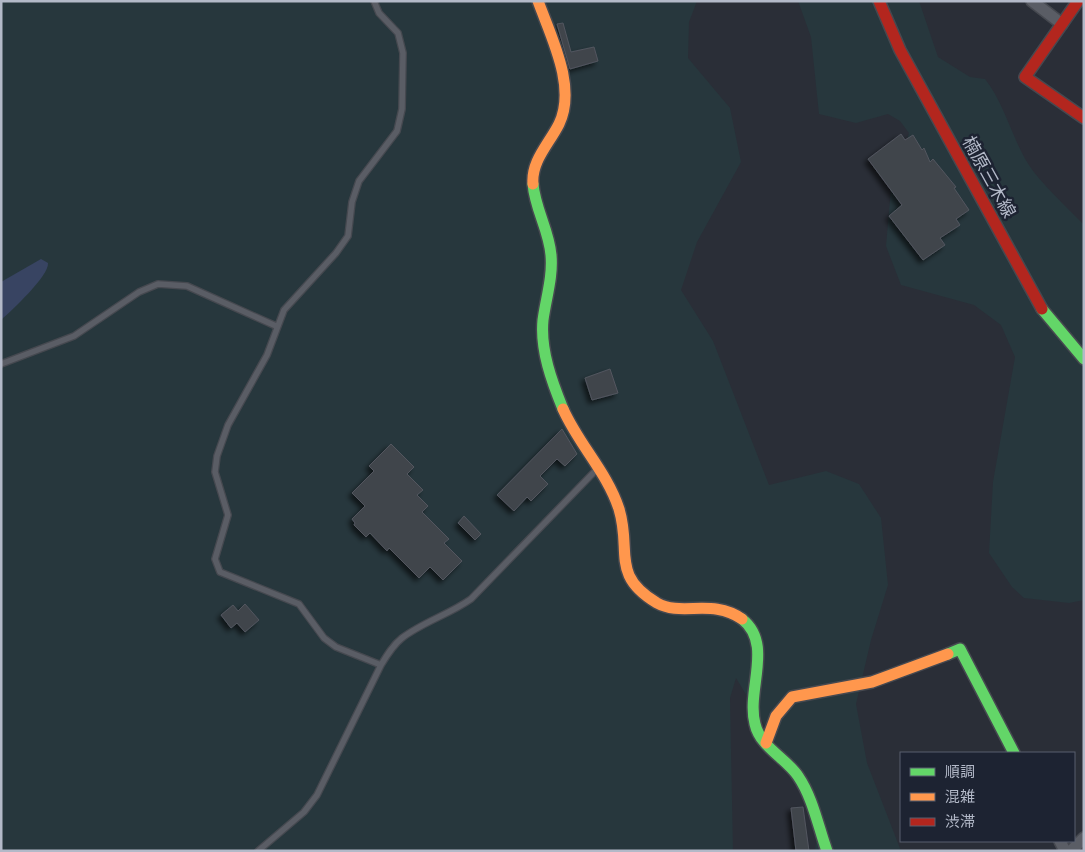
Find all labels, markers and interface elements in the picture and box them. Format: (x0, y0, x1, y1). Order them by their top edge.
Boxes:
street label: 楠原三木線 (958, 132, 1020, 221)
legend (900, 752, 1075, 842)
text: 順調 (945, 763, 975, 781)
text: 混雑 (945, 788, 975, 806)
text: 渋滞 (945, 813, 975, 831)

